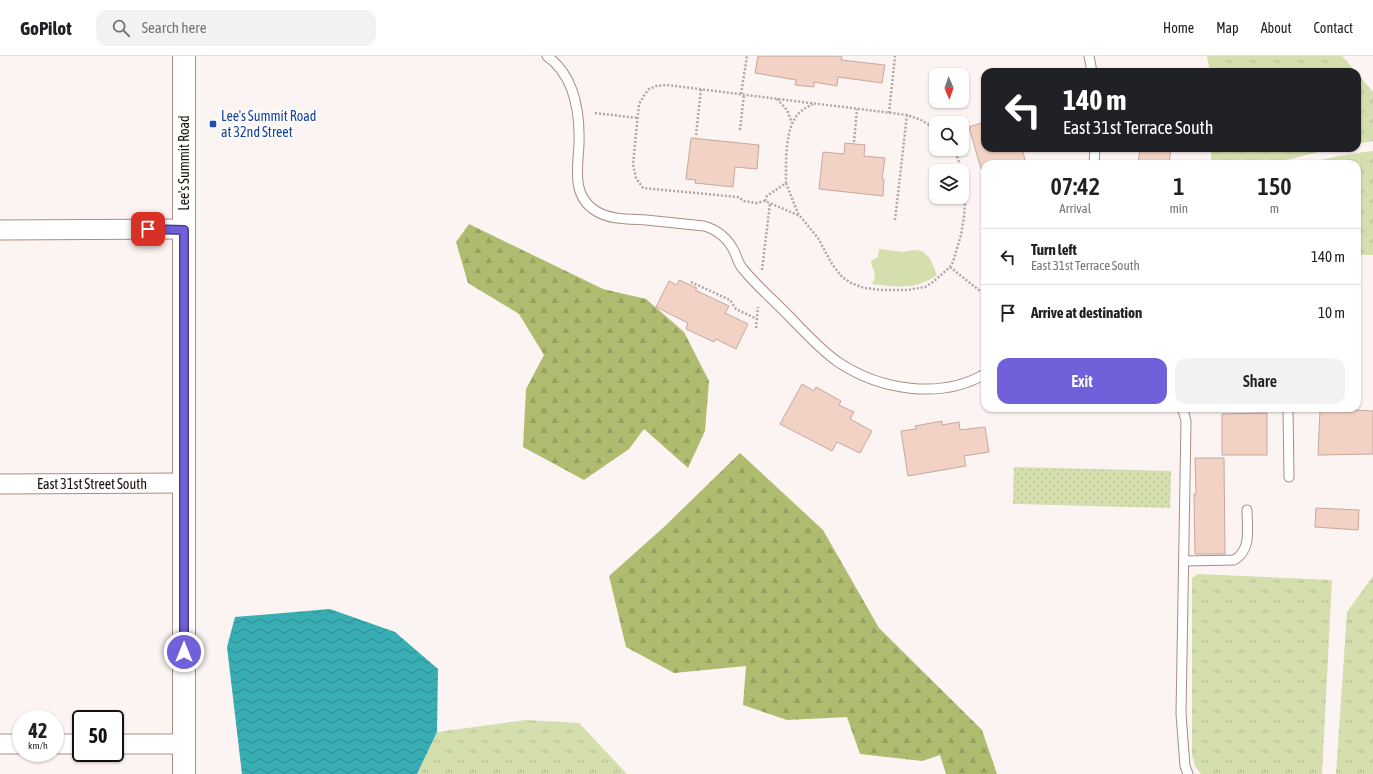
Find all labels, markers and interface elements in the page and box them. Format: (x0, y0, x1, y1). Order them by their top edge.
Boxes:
search box (96, 10, 376, 46)
text: GoPilot (20, 17, 72, 39)
icon: search (110, 17, 132, 39)
text: Search here (142, 19, 206, 36)
text: Home (1163, 20, 1194, 36)
text: Map (1216, 20, 1239, 36)
text: About (1261, 20, 1292, 36)
text: Contact (1314, 20, 1353, 36)
north arrow (929, 68, 969, 108)
map controls (929, 68, 969, 204)
icon: left (997, 84, 1049, 136)
text: 140 m (1063, 84, 1126, 116)
place label: Lee's Summit Road at 32nd Street (221, 108, 317, 140)
street label: Lee's Summit Road (176, 115, 192, 211)
button: search (929, 116, 969, 156)
text: East 31st Terrace South (1063, 117, 1214, 138)
marker: Lee's Summit Road at 32nd Street (208, 119, 218, 129)
button: layers (929, 164, 969, 204)
text: 07:42 (1051, 173, 1100, 200)
text: 1 (1173, 173, 1184, 200)
text: 150 (1258, 173, 1291, 200)
text: Arrival (1059, 201, 1091, 216)
text: min (1169, 201, 1188, 216)
text: m (1270, 201, 1279, 216)
pin (131, 212, 165, 246)
icon: arrive (137, 218, 159, 240)
text: Turn left (1031, 241, 1077, 258)
icon: left (997, 246, 1019, 268)
text: 140 m (1311, 248, 1345, 265)
text: East 31st Terrace South (1031, 258, 1140, 273)
icon: arrive (997, 302, 1019, 324)
text: Arrive at destination (1031, 304, 1142, 321)
text: 10 m (1318, 304, 1345, 321)
button: Exit (997, 358, 1167, 404)
button: Share (1175, 358, 1345, 404)
street label: East 31st Street South (37, 476, 147, 492)
position arrow (163, 631, 205, 673)
speed limit sign: 50 (72, 710, 124, 762)
text: 42 (29, 719, 47, 742)
text: km/h (28, 740, 48, 751)

